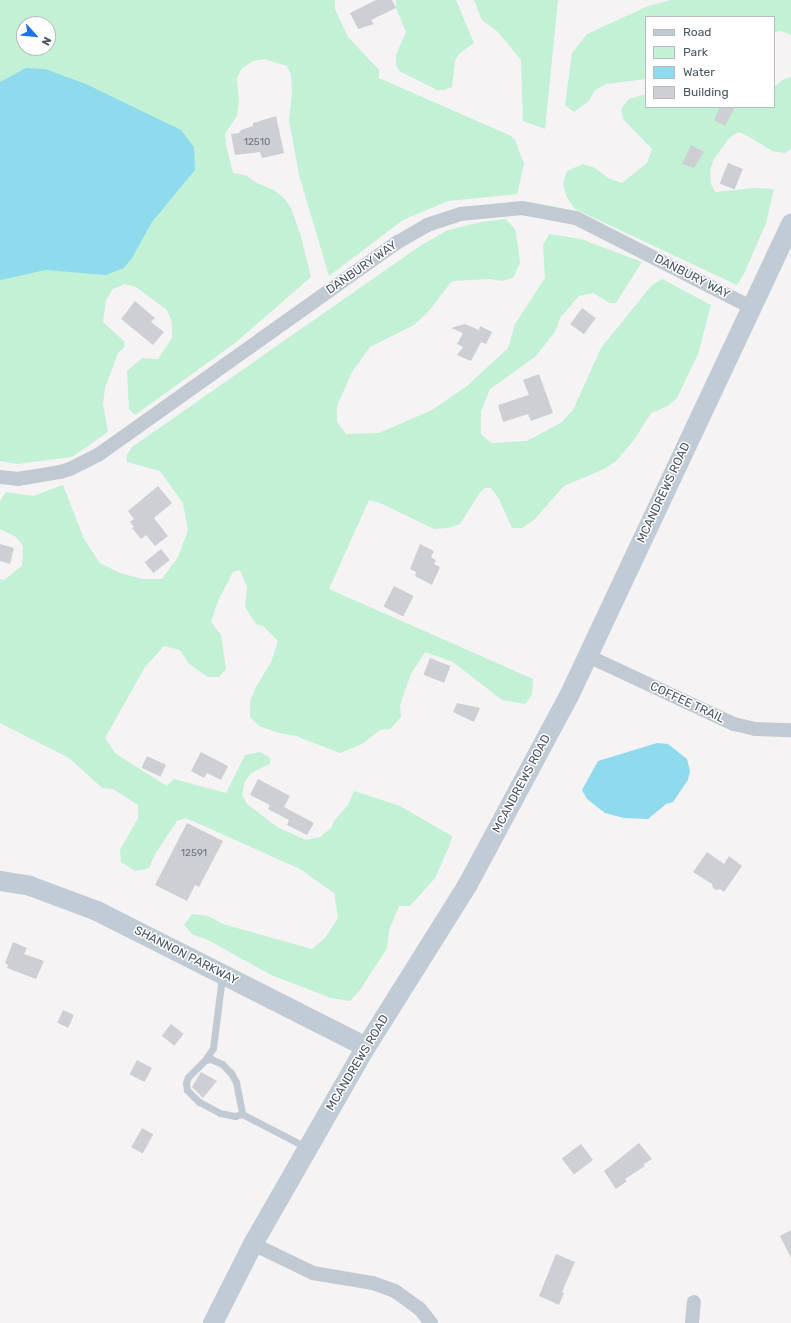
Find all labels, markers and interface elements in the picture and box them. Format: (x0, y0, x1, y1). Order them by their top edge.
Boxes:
north arrow (16, 16, 56, 56)
legend (645, 16, 775, 108)
text: Road (683, 25, 711, 39)
text: N (39, 35, 54, 48)
text: Park (683, 45, 708, 59)
text: Water (683, 65, 715, 79)
text: Building (683, 85, 729, 99)
house number: 12510 (244, 137, 270, 149)
street label: DANBURY WAY (324, 238, 400, 298)
street label: DANBURY WAY (652, 252, 732, 302)
street label: MCANDREWS ROAD (634, 440, 694, 546)
street label: COFFEE TRAIL (647, 679, 727, 727)
street label: MCANDREWS ROAD (490, 732, 554, 836)
house number: 12591 (181, 848, 207, 860)
street label: SHANNON PARKWAY (132, 924, 240, 988)
street label: MCANDREWS ROAD (324, 1012, 392, 1114)

